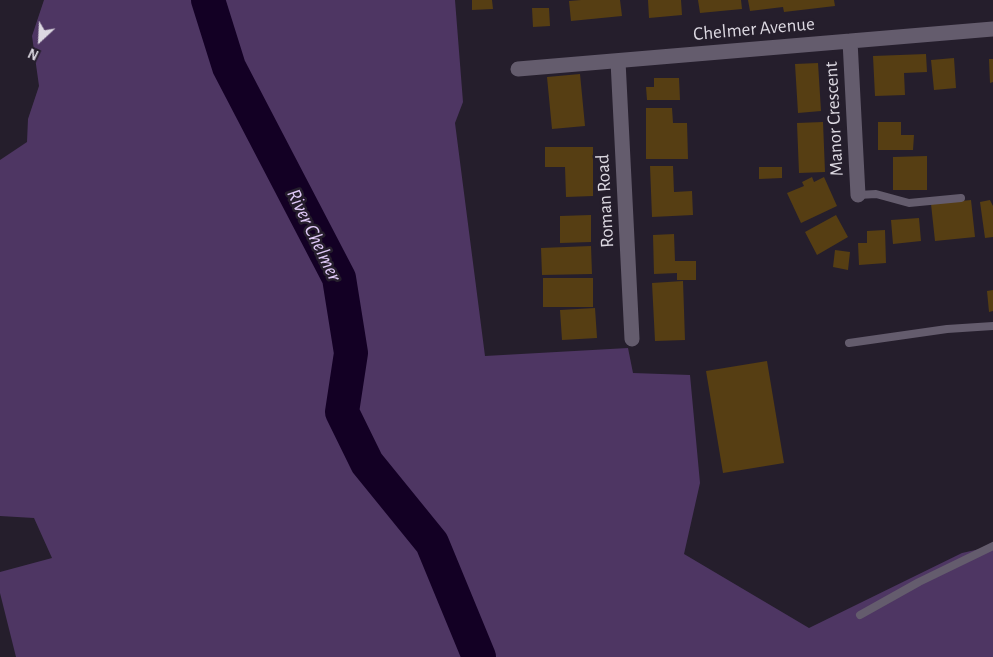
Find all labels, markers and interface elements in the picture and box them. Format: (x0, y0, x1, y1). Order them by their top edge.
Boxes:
street label: Chelmer Avenue (692, 12, 816, 46)
north arrow (15, 15, 65, 65)
text: N (26, 45, 41, 62)
street label: Manor Crescent (820, 61, 848, 177)
street label: Roman Road (591, 154, 619, 248)
water label: River Chelmer (281, 185, 347, 285)

